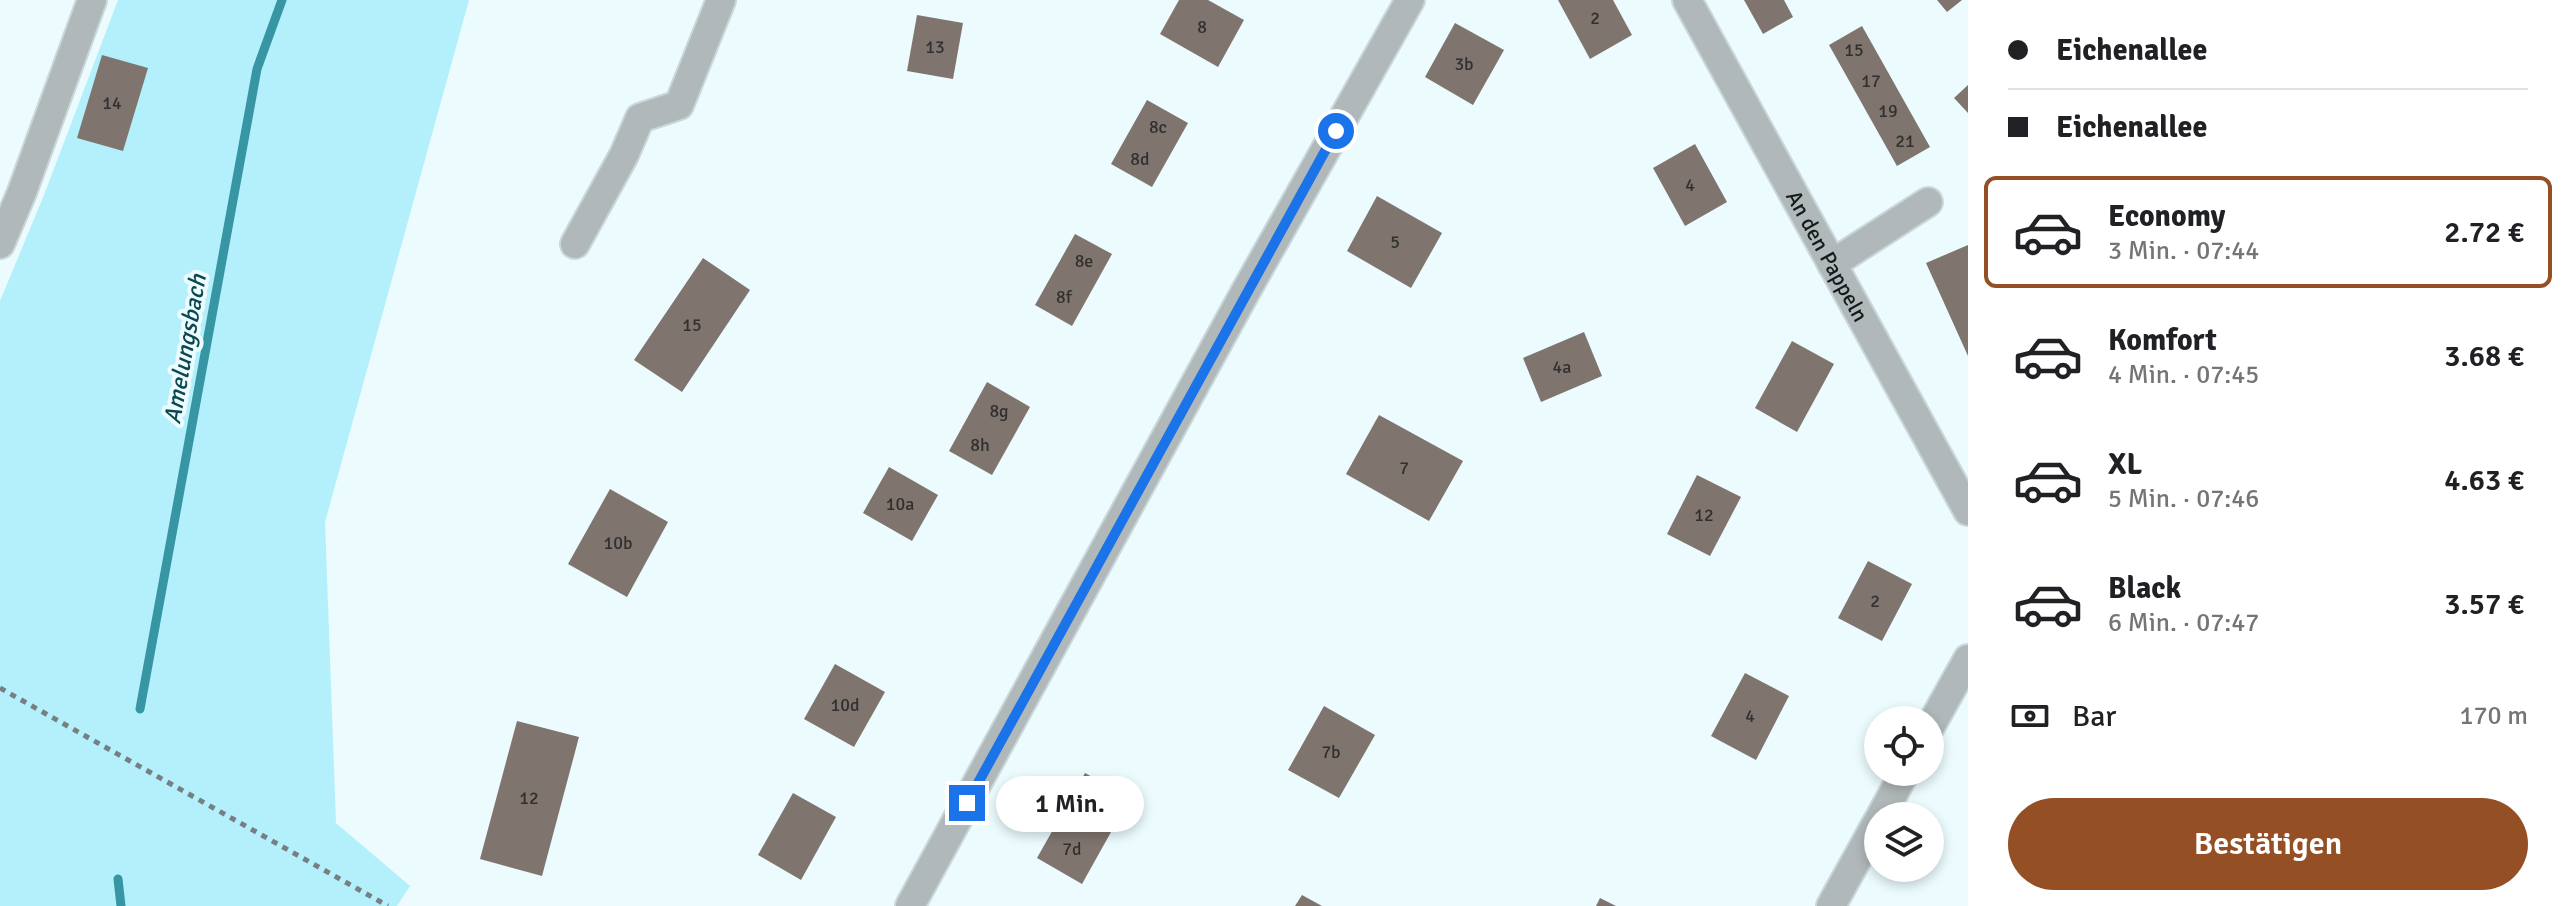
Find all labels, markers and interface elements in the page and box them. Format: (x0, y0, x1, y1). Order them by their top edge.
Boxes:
house number: 2 (1590, 7, 1600, 29)
house number: 8 (1197, 16, 1207, 38)
text: Eichenallee (2056, 32, 2207, 69)
house number: 13 (925, 36, 945, 58)
house number: 15 (1844, 39, 1864, 61)
house number: 3b (1454, 53, 1474, 75)
house number: 17 (1861, 70, 1881, 92)
house number: 14 (102, 92, 122, 114)
house number: 19 (1878, 100, 1898, 122)
text: Eichenallee (2056, 109, 2207, 146)
route start (1318, 113, 1354, 149)
house number: 8c (1149, 116, 1167, 138)
house number: 21 (1895, 130, 1915, 152)
house number: 8d (1130, 148, 1150, 170)
house number: 4 (1685, 174, 1695, 196)
street label: An den Pappeln (1781, 185, 1875, 326)
icon: car (2012, 196, 2084, 268)
text: Economy (2108, 198, 2225, 235)
text: 2.72 € (2444, 214, 2524, 251)
house number: 5 (1390, 231, 1400, 253)
text: 3 Min. · 07:44 (2108, 235, 2259, 267)
house number: 8e (1075, 250, 1093, 272)
water label: Amelungsbach (157, 271, 213, 426)
house number: 8f (1056, 286, 1073, 308)
house number: 15 (682, 314, 702, 336)
icon: car (2012, 320, 2084, 392)
text: Komfort (2108, 322, 2217, 359)
text: 3.68 € (2444, 338, 2524, 375)
house number: 4a (1553, 356, 1571, 378)
text: 4 Min. · 07:45 (2108, 359, 2259, 391)
house number: 8g (989, 400, 1009, 422)
house number: 8h (970, 434, 990, 456)
icon: car (2012, 444, 2084, 516)
text: XL (2108, 446, 2142, 483)
house number: 7 (1399, 457, 1409, 479)
text: 4.63 € (2444, 462, 2524, 499)
text: 5 Min. · 07:46 (2108, 483, 2259, 515)
house number: 10a (886, 493, 914, 515)
house number: 12 (1694, 504, 1714, 526)
house number: 10b (604, 532, 632, 554)
icon: car (2012, 568, 2084, 640)
text: Black (2108, 570, 2181, 607)
text: 3.57 € (2444, 586, 2524, 623)
house number: 2 (1870, 590, 1880, 612)
text: 6 Min. · 07:47 (2108, 607, 2259, 639)
house number: 10d (831, 694, 859, 716)
icon: cash (2008, 694, 2052, 738)
text: Bar (2072, 698, 2116, 735)
text: 170 m (2459, 700, 2528, 732)
house number: 4 (1745, 705, 1755, 727)
map controls (1864, 706, 1944, 882)
button: locate (1864, 706, 1944, 786)
house number: 7b (1321, 741, 1341, 763)
callout: 1 Min. (995, 775, 1143, 831)
route end (949, 785, 985, 821)
house number: 12 (519, 787, 539, 809)
text: 1 Min. (1035, 788, 1105, 820)
button: Bestätigen (2008, 798, 2528, 890)
button: layers (1864, 802, 1944, 882)
house number: 7d (1062, 838, 1082, 860)

